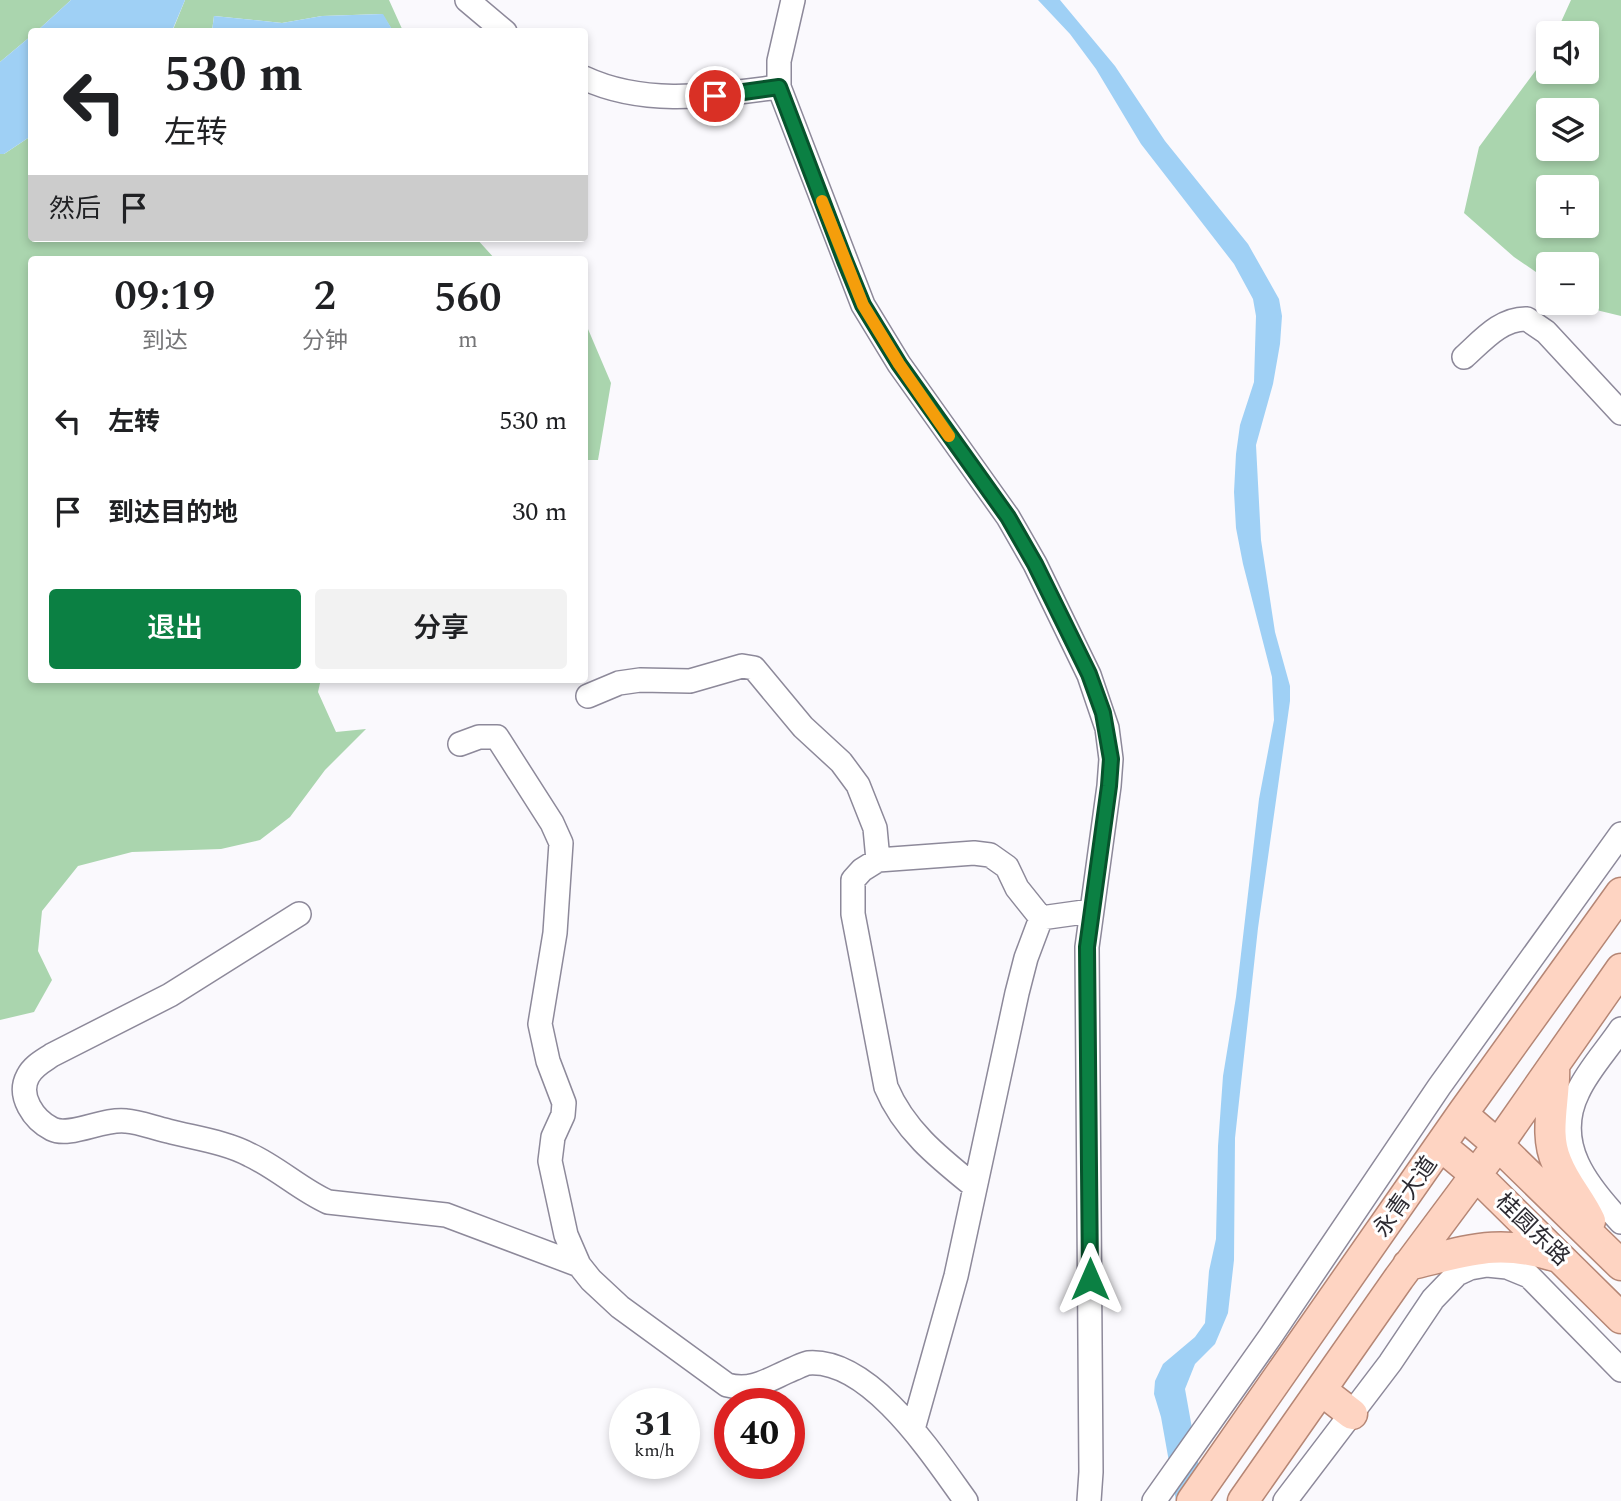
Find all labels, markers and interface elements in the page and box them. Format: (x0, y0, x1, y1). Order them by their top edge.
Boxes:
map controls (1536, 21, 1599, 315)
button: sound (1536, 21, 1599, 84)
text: 530 m (164, 38, 303, 113)
icon: left (49, 56, 140, 147)
pin (685, 66, 745, 126)
icon: arrive (696, 77, 734, 115)
button: layers (1536, 98, 1599, 161)
text: 左转 (164, 109, 228, 158)
button: + (1536, 175, 1599, 238)
text: 然后 (49, 189, 101, 229)
icon: arrive (115, 189, 153, 227)
button: − (1536, 252, 1599, 315)
text: 09:19 (114, 265, 215, 328)
text: 2 (313, 265, 336, 328)
text: 560 (434, 267, 502, 330)
text: m (458, 323, 478, 358)
text: 到达 (142, 324, 188, 359)
text: 分钟 (302, 324, 348, 359)
text: 530 m (499, 401, 567, 441)
icon: left (49, 402, 87, 440)
text: 左转 (108, 402, 160, 442)
text: 30 m (512, 492, 567, 532)
icon: arrive (49, 493, 87, 531)
text: 到达目的地 (108, 493, 238, 533)
button: 退出 (49, 589, 301, 669)
button: 分享 (315, 589, 567, 669)
street label: 永青大道 (1365, 1149, 1447, 1245)
street label: 桂圆东路 (1487, 1185, 1577, 1275)
position arrow (1053, 1242, 1127, 1316)
speed limit sign: 40 (714, 1388, 805, 1479)
text: 31 (635, 1398, 674, 1451)
text: km/h (634, 1437, 675, 1464)

